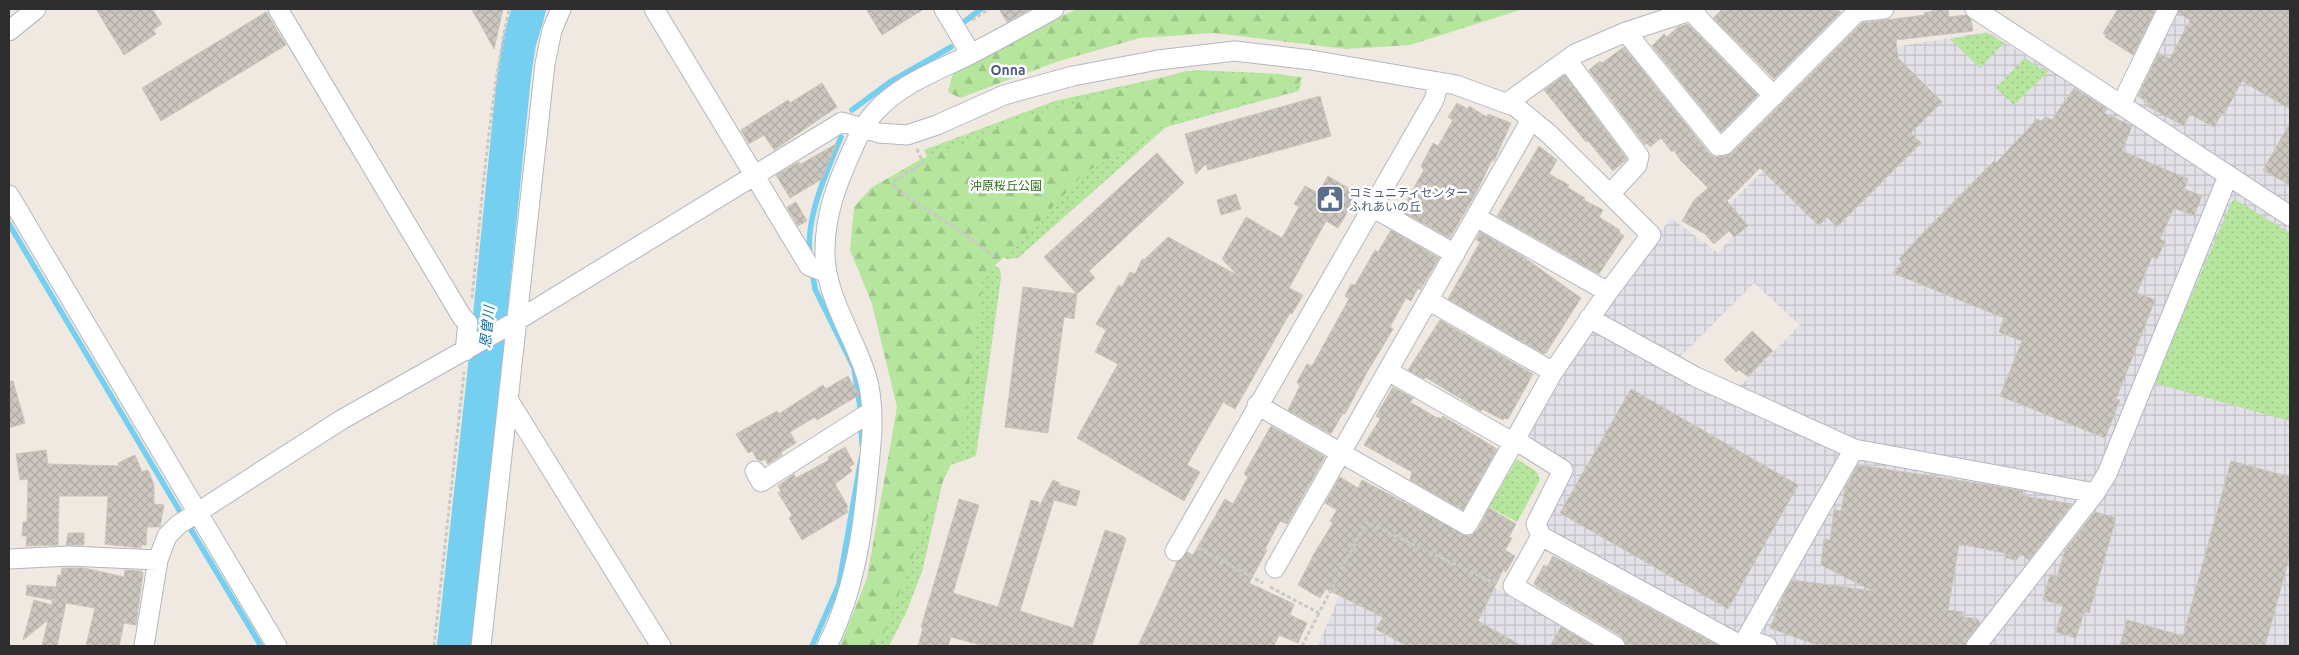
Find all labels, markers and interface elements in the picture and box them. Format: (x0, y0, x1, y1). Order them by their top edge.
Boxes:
district label: Onna (991, 62, 1026, 78)
park label: 沖原桜丘公園 (970, 179, 1042, 192)
public building icon: コミュニティセンター ふれあいの丘 (1315, 184, 1345, 214)
place label: コミュニティセンター ふれあいの丘 (1349, 186, 1468, 213)
water label: 恩曽川 (477, 303, 497, 349)

